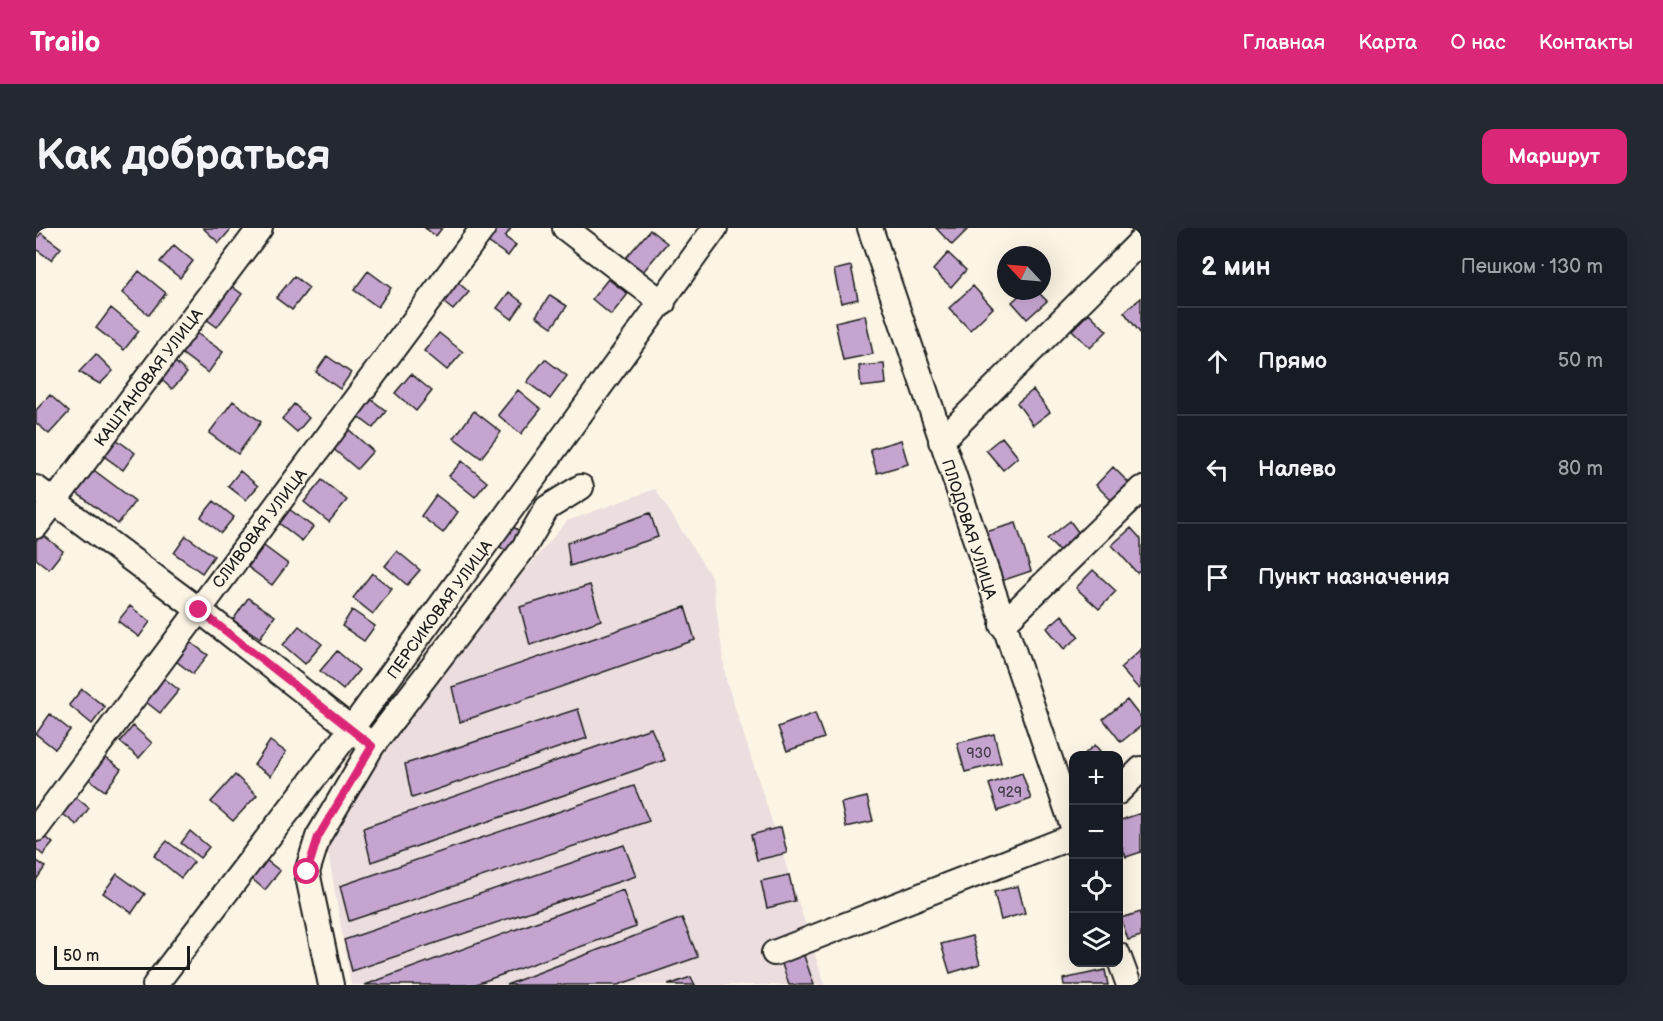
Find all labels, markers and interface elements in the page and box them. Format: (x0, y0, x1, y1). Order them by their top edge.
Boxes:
text: Trailo (30, 26, 101, 59)
text: Главная (1242, 30, 1325, 55)
text: Карта (1358, 30, 1417, 55)
text: О нас (1450, 30, 1506, 55)
text: Контакты (1539, 30, 1633, 55)
button: Маршрут (1482, 129, 1627, 184)
text: Как добраться (36, 131, 331, 182)
north arrow (997, 246, 1051, 300)
text: 2 мин (1201, 252, 1271, 283)
text: Пешком · 130 m (1461, 255, 1603, 279)
street label: КАШТАНОВАЯ УЛИЦА (91, 305, 207, 451)
icon: ahead (1201, 345, 1234, 378)
text: Прямо (1258, 348, 1327, 375)
text: 50 m (1558, 349, 1603, 373)
icon: left (1201, 453, 1234, 486)
text: Налево (1258, 456, 1336, 483)
street label: ПЛОДОВАЯ УЛИЦА (937, 457, 1000, 602)
text: 80 m (1558, 457, 1603, 481)
street label: СЛИВОВАЯ УЛИЦА (209, 465, 311, 592)
street label: ПЕРСИКОВАЯ УЛИЦА (384, 537, 497, 683)
icon: arrive (1201, 561, 1234, 594)
text: Пункт назначения (1258, 564, 1450, 591)
route end (185, 596, 211, 622)
house number: 930 (967, 745, 991, 762)
map controls (1069, 751, 1123, 967)
button: + (1069, 751, 1123, 805)
house number: 929 (998, 784, 1022, 801)
button: − (1069, 805, 1123, 859)
route start (293, 858, 319, 884)
button: locate (1069, 859, 1123, 913)
button: layers (1069, 913, 1123, 967)
scale bar (54, 943, 190, 970)
text: 50 m (63, 947, 99, 966)

